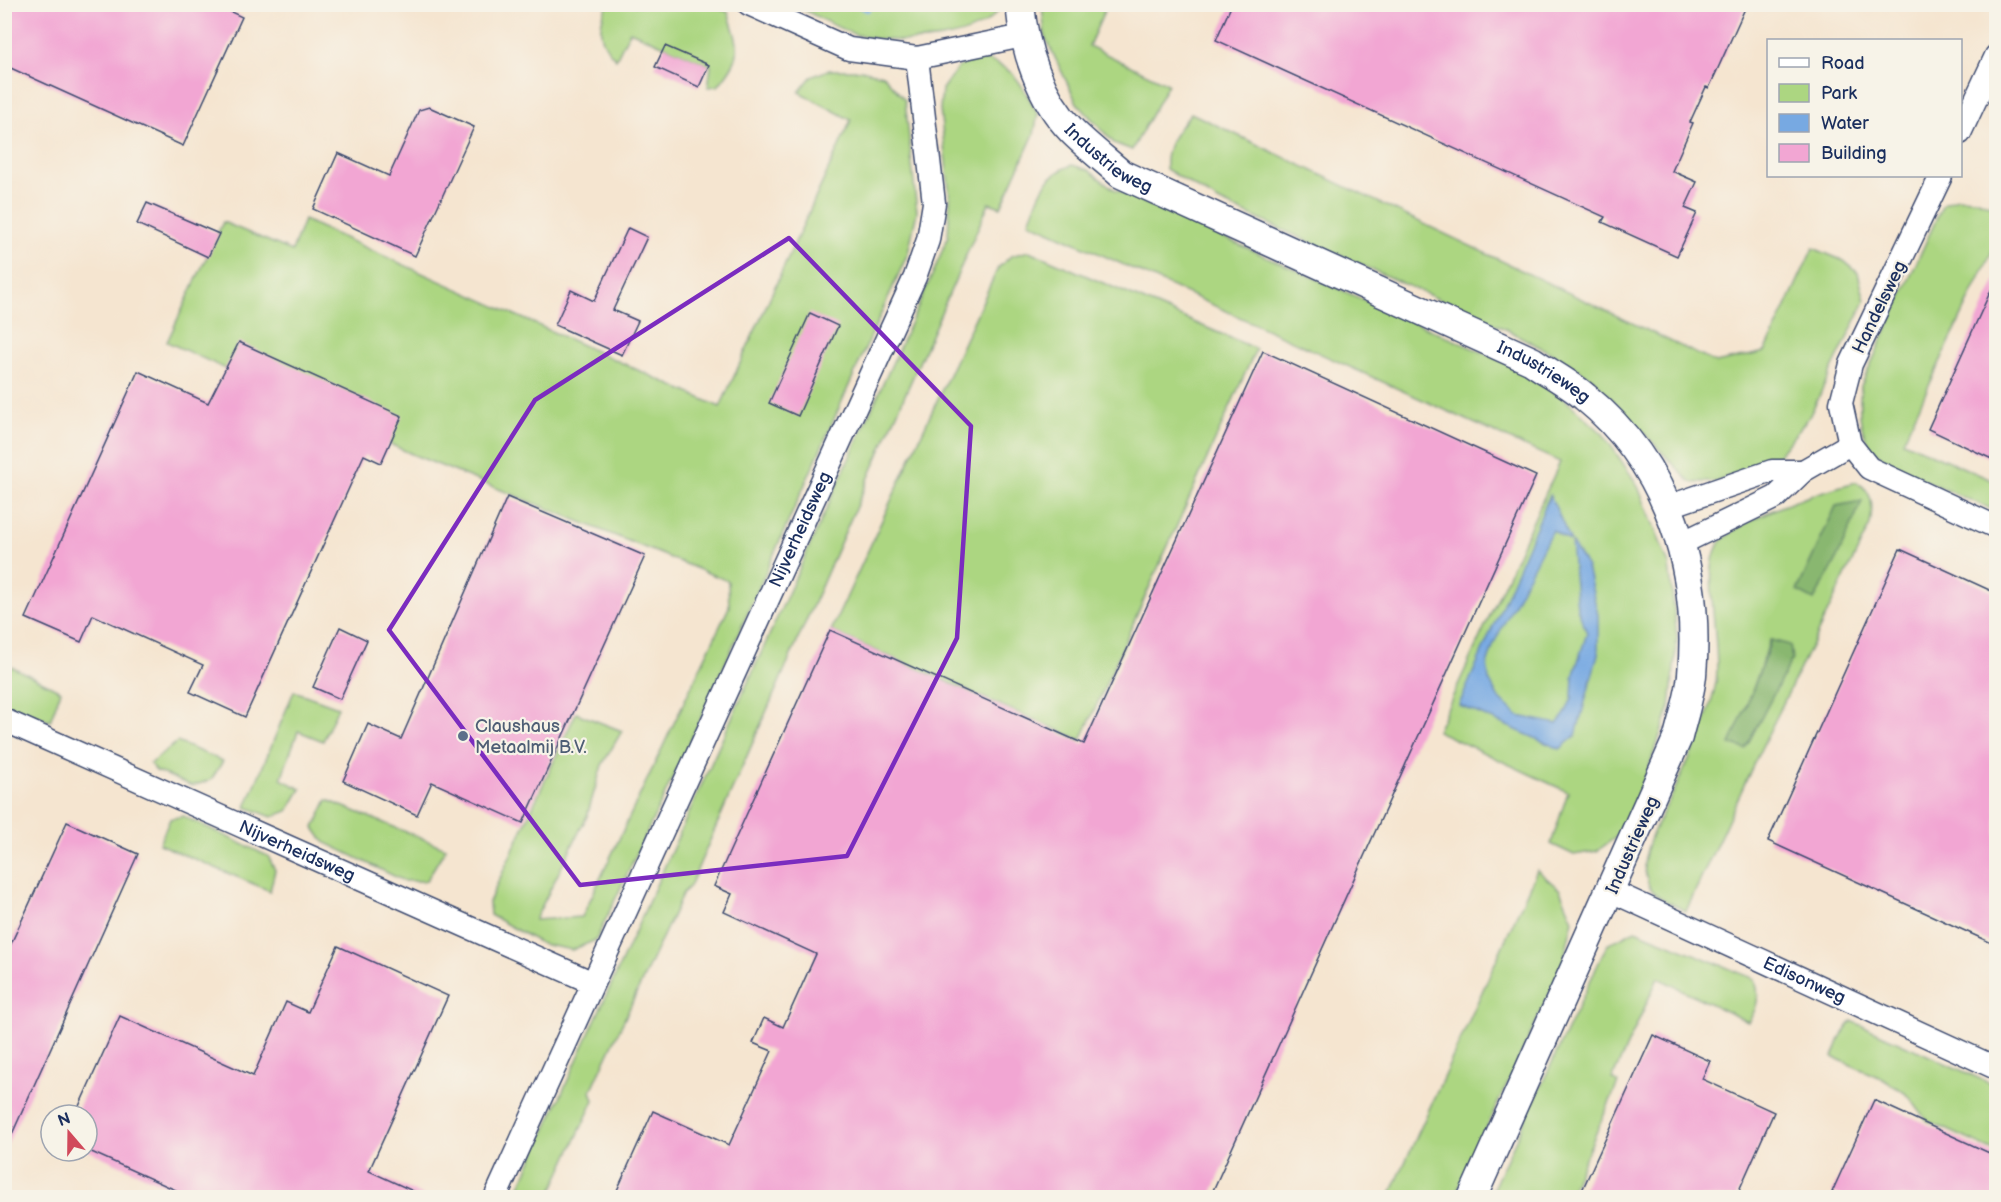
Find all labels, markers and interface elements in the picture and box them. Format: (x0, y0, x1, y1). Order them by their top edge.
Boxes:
legend (1767, 39, 1962, 177)
text: Road (1821, 53, 1865, 74)
text: Park (1821, 83, 1857, 104)
text: Water (1821, 113, 1869, 134)
street label: Industrieweg (1060, 120, 1156, 198)
text: Building (1821, 143, 1887, 164)
street label: Handelsweg (1848, 258, 1911, 357)
street label: Industrieweg (1494, 337, 1594, 408)
street label: Nijverheidsweg (765, 468, 836, 591)
place label: Claushaus Metaalmij B.V. (475, 716, 587, 758)
marker: Claushaus Metaalmij B.V. (456, 729, 470, 743)
street label: Industrieweg (1602, 793, 1663, 897)
street label: Nijverheidsweg (236, 816, 358, 886)
street label: Edisonweg (1760, 952, 1849, 1008)
north arrow (39, 1103, 99, 1163)
text: N (55, 1109, 73, 1131)

